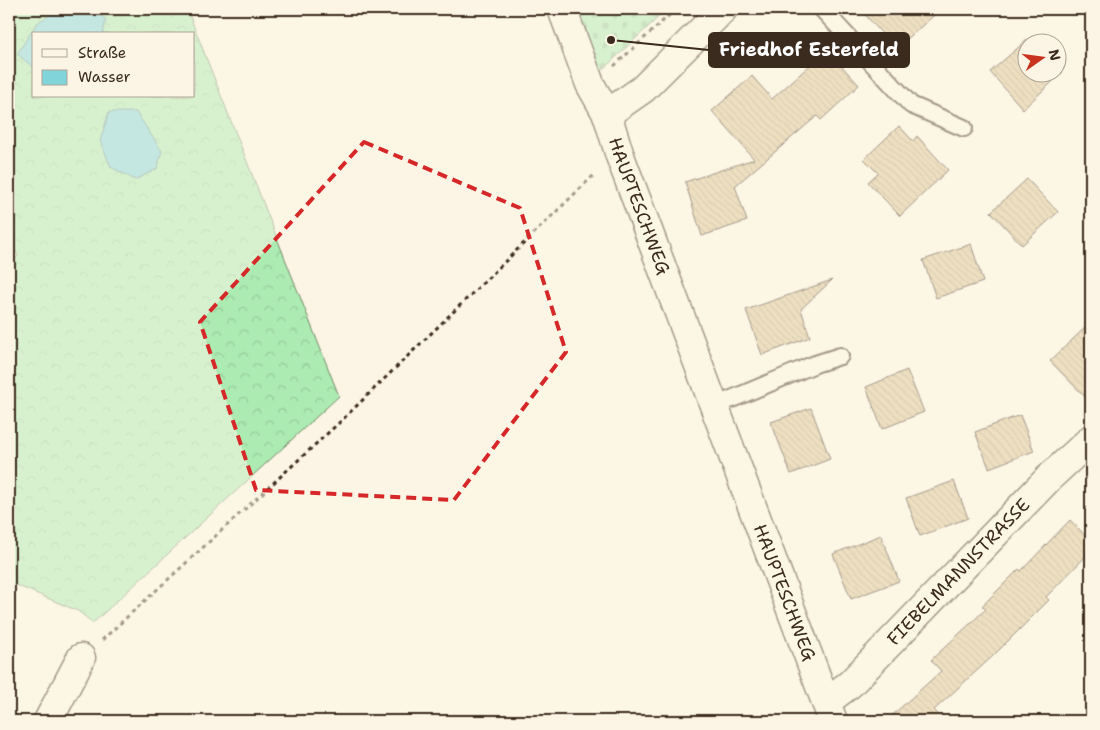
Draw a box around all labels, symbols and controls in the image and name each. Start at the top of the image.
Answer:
legend [32,32,195,98]
north arrow [1018,32,1068,82]
callout: Friedhof Esterfeld [709,33,909,67]
text: Friedhof Esterfeld [719,37,899,62]
text: Straße [78,43,126,63]
text: N [1045,47,1065,62]
text: Wasser [78,67,131,87]
street label: HAUPTESCHWEG [603,134,676,278]
street label: FIEBELMANNSTRASSE [882,493,1035,651]
street label: HAUPTESCHWEG [748,521,821,665]

